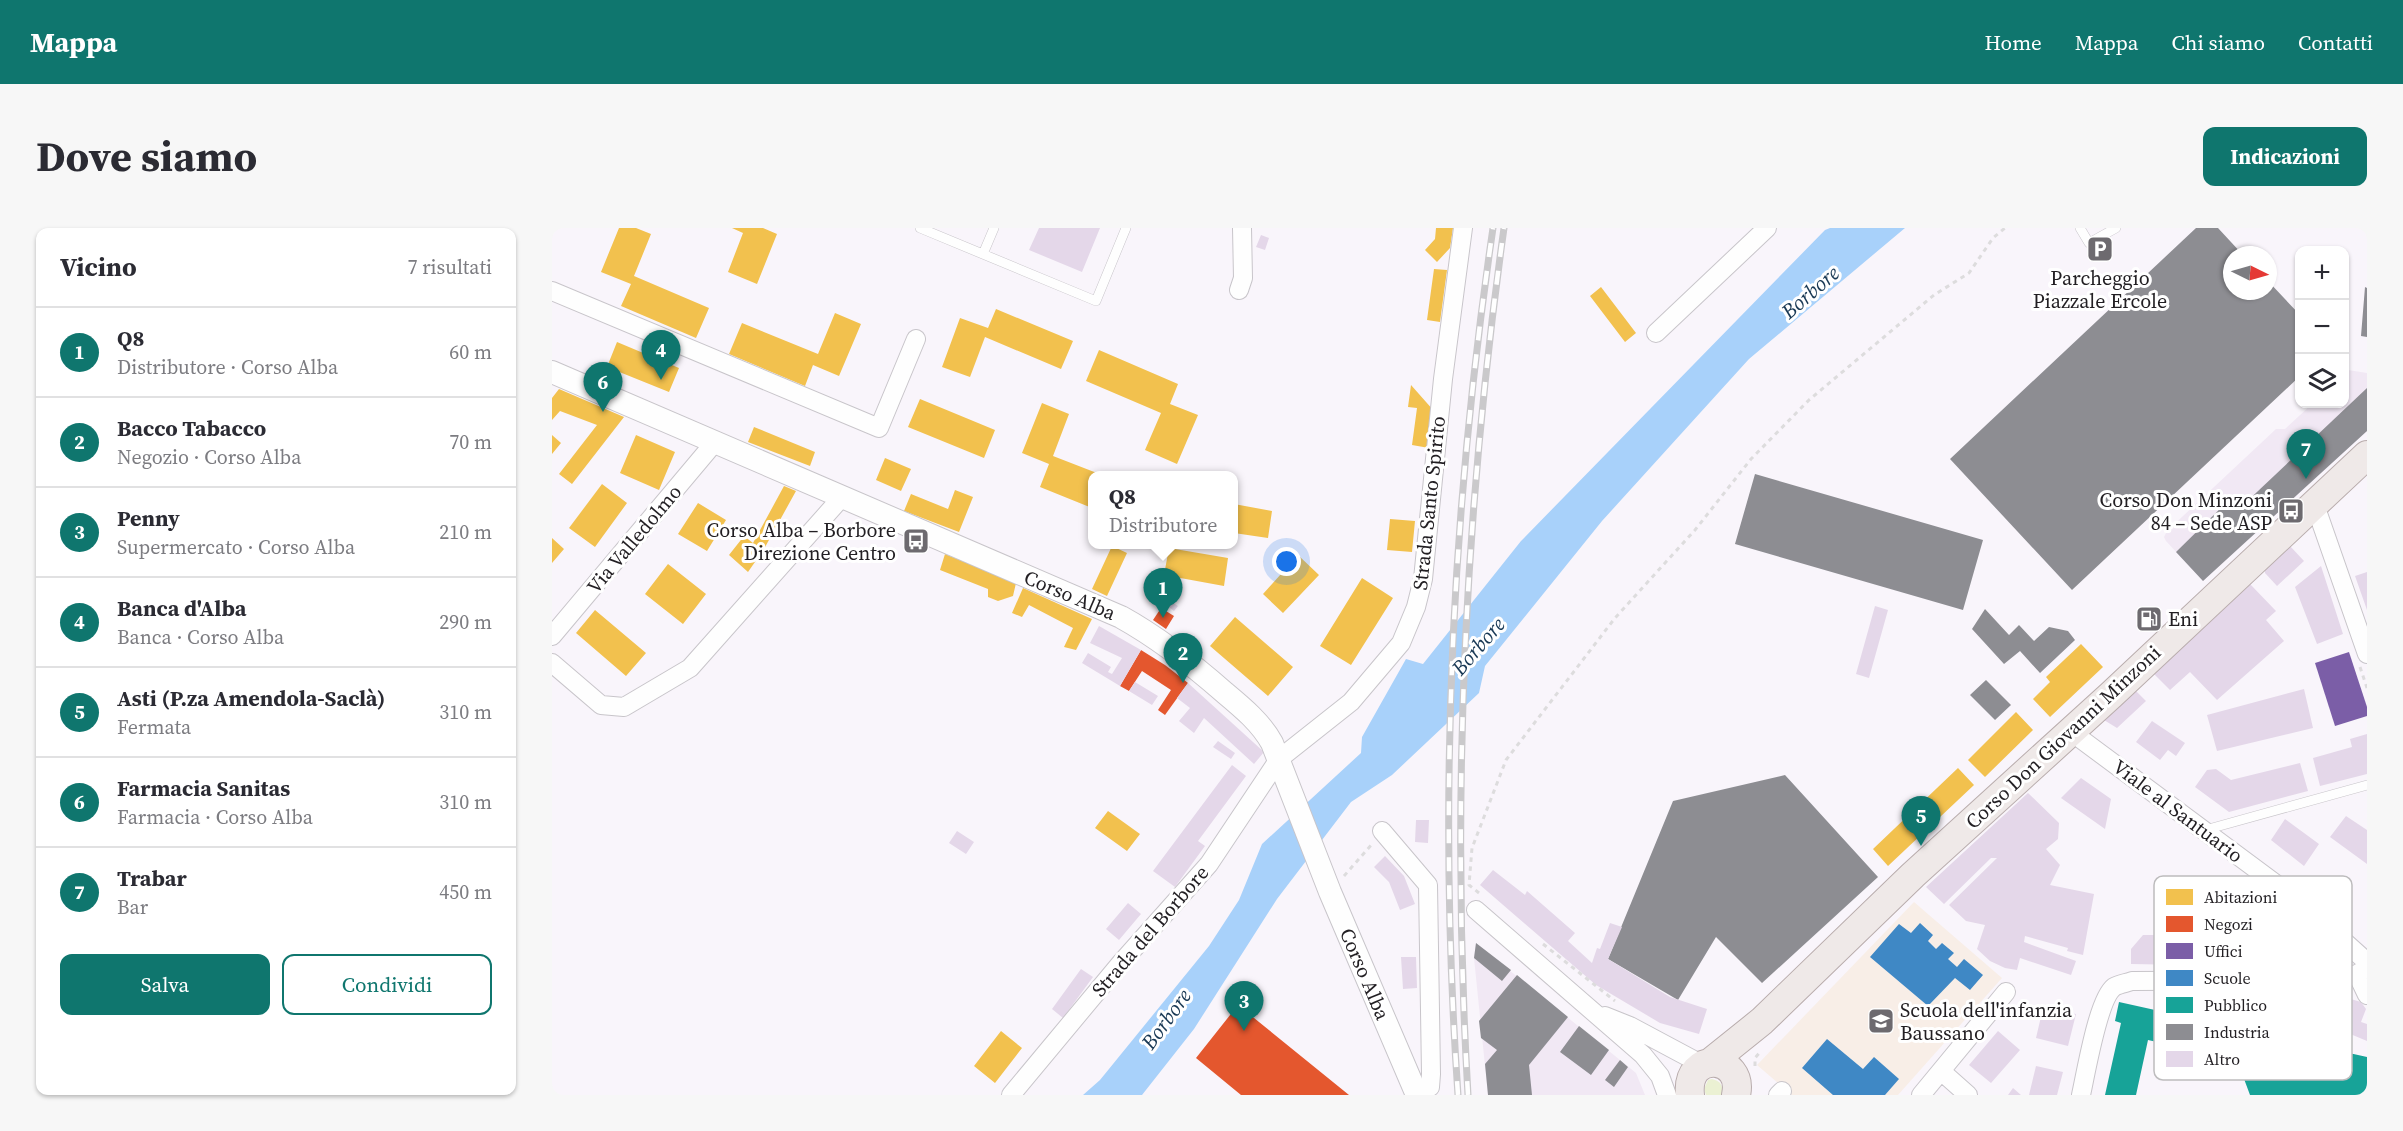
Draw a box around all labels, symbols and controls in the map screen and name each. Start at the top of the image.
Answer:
text: Mappa [30,23,117,61]
text: Home [1984,28,2042,57]
text: Mappa [2075,28,2139,57]
text: Chi siamo [2172,28,2265,57]
text: Contatti [2298,28,2373,57]
text: Dove siamo [36,127,257,185]
button: Indicazioni [2203,127,2367,186]
parking icon: Parcheggio Piazzale Ercole [2085,234,2115,264]
north arrow [2223,246,2277,300]
map controls [2295,246,2349,408]
button: + [2295,246,2349,300]
text: Vicino [60,249,137,285]
text: 7 risultati [407,253,492,281]
water label: Borbore [1774,258,1846,326]
place label: Parcheggio Piazzale Ercole [2033,264,2167,315]
button: − [2295,300,2349,354]
text: Q8 [117,323,144,353]
pin: 4 [642,330,680,380]
text: 1 [74,338,85,366]
text: 60 m [449,338,492,366]
text: Distributore · Corso Alba [117,353,338,381]
button: layers [2295,354,2349,408]
pin: 6 [584,362,622,412]
text: Bacco Tabacco [117,413,266,443]
street label: Strada Santo Spirito [1406,415,1452,591]
text: 2 [74,428,85,456]
text: 70 m [449,428,492,456]
pin: 7 [2286,430,2326,479]
text: Negozio · Corso Alba [117,443,301,471]
popup [1088,471,1238,549]
street label: Via Valledolmo [580,479,688,599]
text: Q8 [1109,481,1136,511]
place label: Corso Don Minzoni 84 – Sede ASP [2100,486,2272,537]
bus stop icon: Corso Don Minzoni 84 – Sede ASP [2276,496,2306,526]
text: Penny [117,503,180,533]
text: Distributore [1109,511,1217,539]
place label: Corso Alba – Borbore Direzione Centro [707,516,896,567]
text: 3 [74,518,85,546]
text: 210 m [439,518,492,546]
bus stop icon: Corso Alba – Borbore Direzione Centro [901,526,931,556]
text: Supermercato · Corso Alba [117,533,355,561]
your location [1272,547,1301,576]
street label: Corso Alba [1020,563,1121,627]
pin: 1 [1144,568,1182,618]
text: Banca d'Alba [117,593,246,623]
fuel station icon: Eni [2134,604,2164,634]
place label: Eni [2168,605,2198,633]
text: 4 [74,608,85,636]
text: 290 m [439,608,492,636]
water label: Borbore [1444,610,1512,682]
text: Banca · Corso Alba [117,623,284,651]
pin: 2 [1164,634,1202,683]
street label: Corso Don Giovanni Minzoni [1959,639,2167,835]
text: Asti (P.za Amendola-Saclà) [117,683,385,713]
text: 5 [74,698,85,726]
text: 310 m [439,698,492,726]
text: Fermata [117,713,191,741]
street label: Viale al Santuario [2107,753,2249,869]
text: Farmacia Sanitas [117,773,290,803]
text: 6 [74,788,85,816]
text: 310 m [439,788,492,816]
pin: 5 [1902,796,1940,846]
text: Farmacia · Corso Alba [117,803,313,831]
street label: Strada del Borbore [1085,859,1215,1003]
text: Trabar [117,863,187,893]
legend [2154,876,2352,1080]
text: 7 [74,878,85,906]
text: 450 m [439,878,492,906]
text: Abitazioni [2204,886,2278,908]
text: Bar [117,893,148,921]
text: Negozi [2204,913,2253,935]
street label: Corso Alba [1333,924,1397,1025]
text: Uffici [2204,940,2243,962]
button: Salva [60,954,270,1015]
button: Condividi [282,954,492,1015]
text: Scuole [2204,967,2251,989]
pin: 3 [1224,982,1264,1031]
water label: Borbore [1134,983,1198,1056]
text: Pubblico [2204,994,2267,1016]
place label: Scuola dell'infanzia Baussano [1900,996,2073,1047]
school or university icon: Scuola dell'infanzia Baussano [1866,1006,1896,1036]
text: Industria [2204,1021,2271,1043]
text: Altro [2204,1048,2240,1070]

